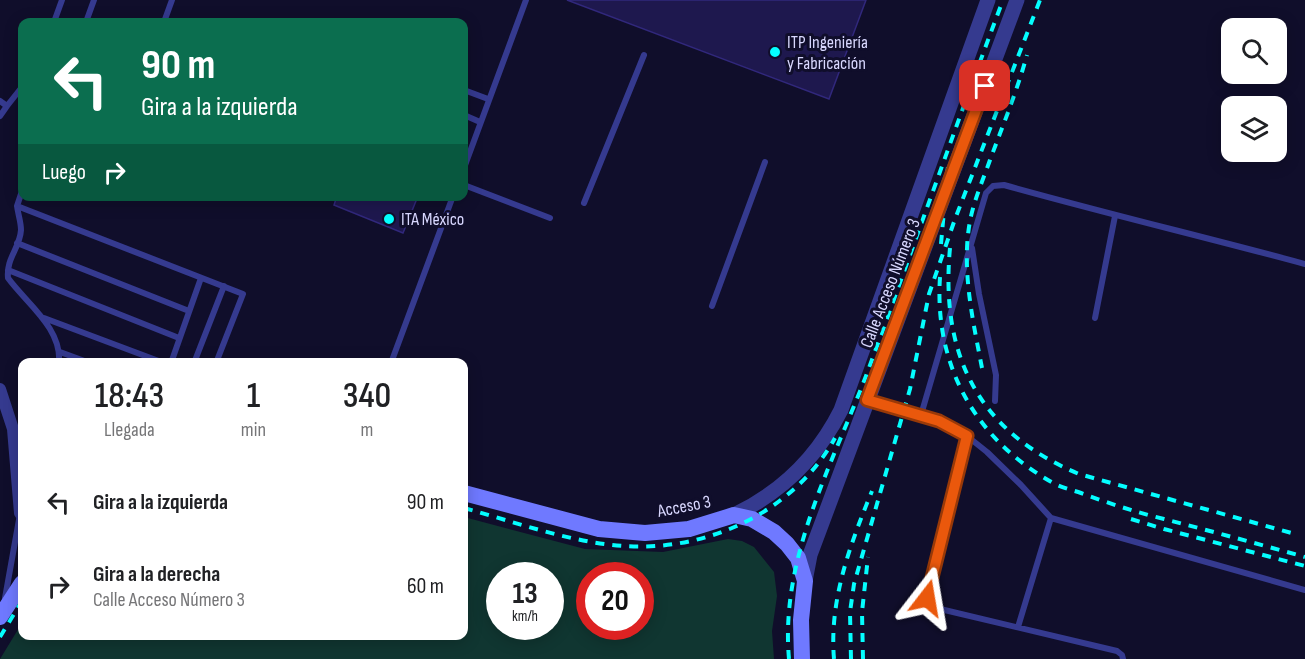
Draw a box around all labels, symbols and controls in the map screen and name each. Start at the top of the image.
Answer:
map controls [1221,18,1287,162]
button: search [1221,18,1287,84]
place label: ITP Ingeniería y Fabricación [787,32,868,74]
text: 90 m [141,40,215,91]
icon: left [42,42,120,120]
marker: ITP Ingeniería y Fabricación [768,45,782,59]
pin [959,60,1010,111]
icon: arrive [968,69,1001,102]
text: Gira a la izquierda [141,91,298,123]
button: layers [1221,96,1287,162]
icon: right [98,156,131,189]
text: Luego [42,159,86,186]
place label: ITA México [401,209,464,230]
marker: ITA México [382,212,396,226]
street label: Calle Acceso Número 3 [856,216,925,351]
text: 18:43 [95,375,164,418]
text: 1 [247,375,260,418]
text: 340 [343,375,391,418]
text: Llegada [104,418,155,442]
text: min [241,418,266,442]
text: m [361,418,373,442]
icon: left [42,486,75,519]
text: Gira a la izquierda [93,489,228,516]
text: 90 m [407,489,444,516]
street label: Acceso 3 [655,491,713,522]
text: Gira a la derecha [93,561,220,588]
speed limit sign: 20 [576,562,654,640]
position arrow [895,566,959,630]
icon: right [42,570,75,603]
text: 60 m [407,573,444,600]
text: 13 [512,576,538,612]
text: Calle Acceso Número 3 [93,588,245,612]
text: km/h [512,607,538,626]

